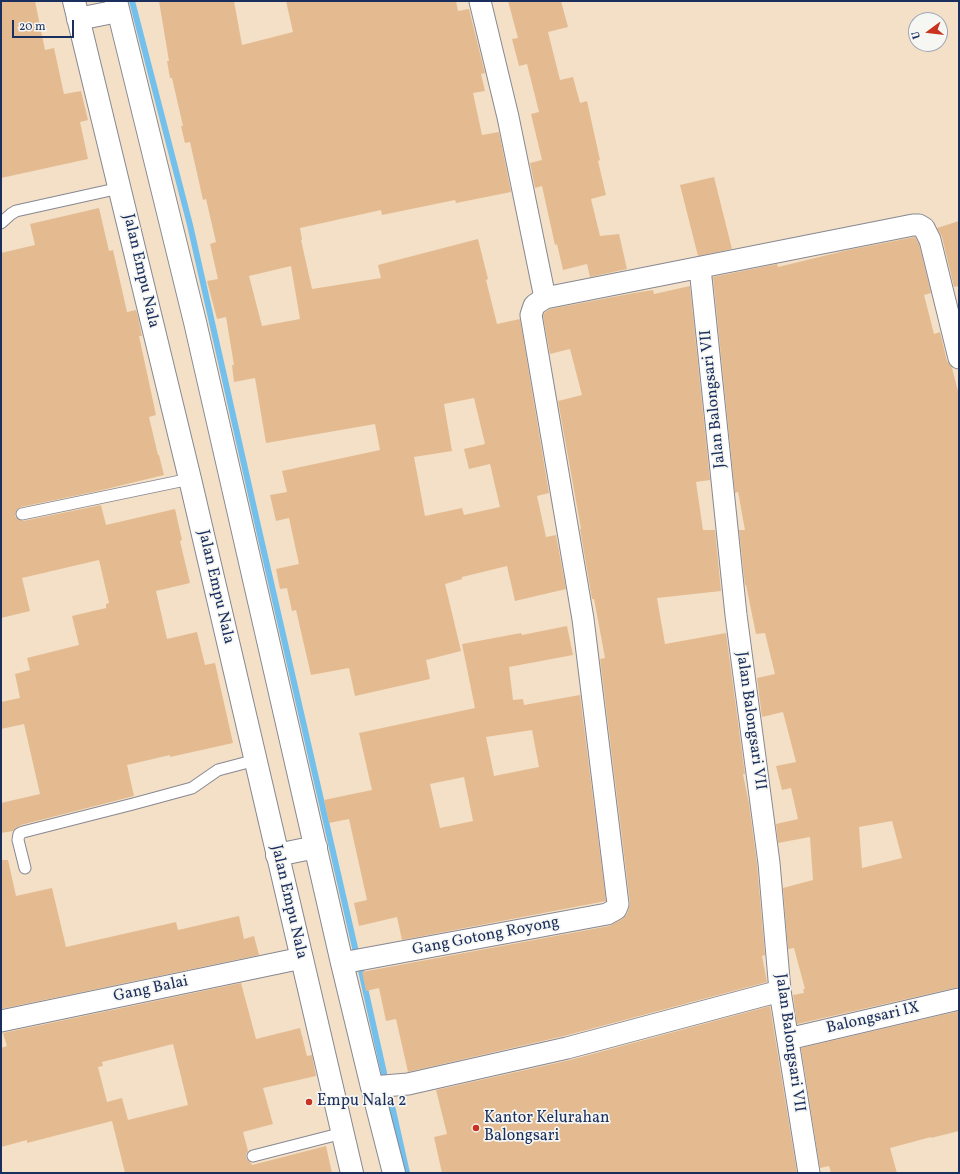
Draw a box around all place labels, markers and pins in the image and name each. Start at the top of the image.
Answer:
place label: Empu Nala 2 [317,1092,407,1112]
marker: Empu Nala 2 [304,1097,314,1107]
place label: Kantor Kelurahan Balongsari [484,1109,610,1147]
marker: Kantor Kelurahan Balongsari [471,1123,481,1133]

